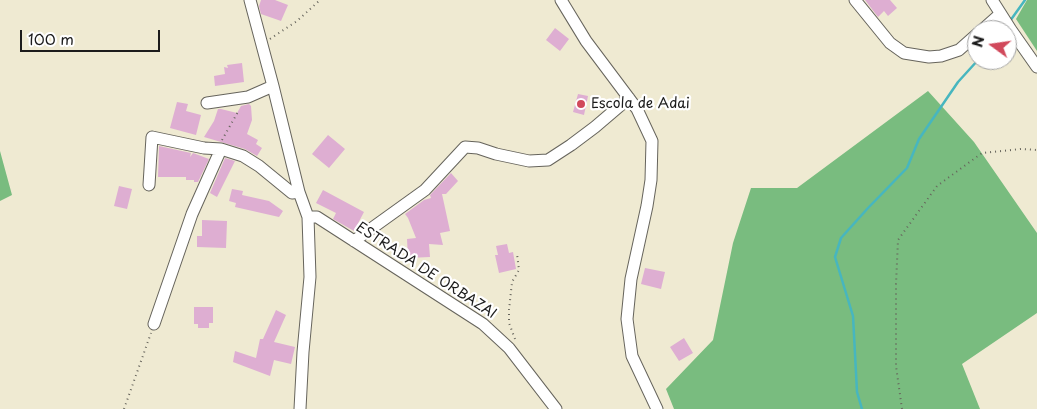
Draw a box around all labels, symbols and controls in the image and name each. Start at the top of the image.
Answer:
scale bar [22,20,162,52]
north arrow [967,20,1017,70]
text: 100 m [28,27,74,50]
text: N [966,34,989,49]
place label: Escola de Adai [591,96,690,112]
marker: Escola de Adai [575,98,587,110]
street label: ESTRADA DE ORBAZAI [353,219,499,323]

